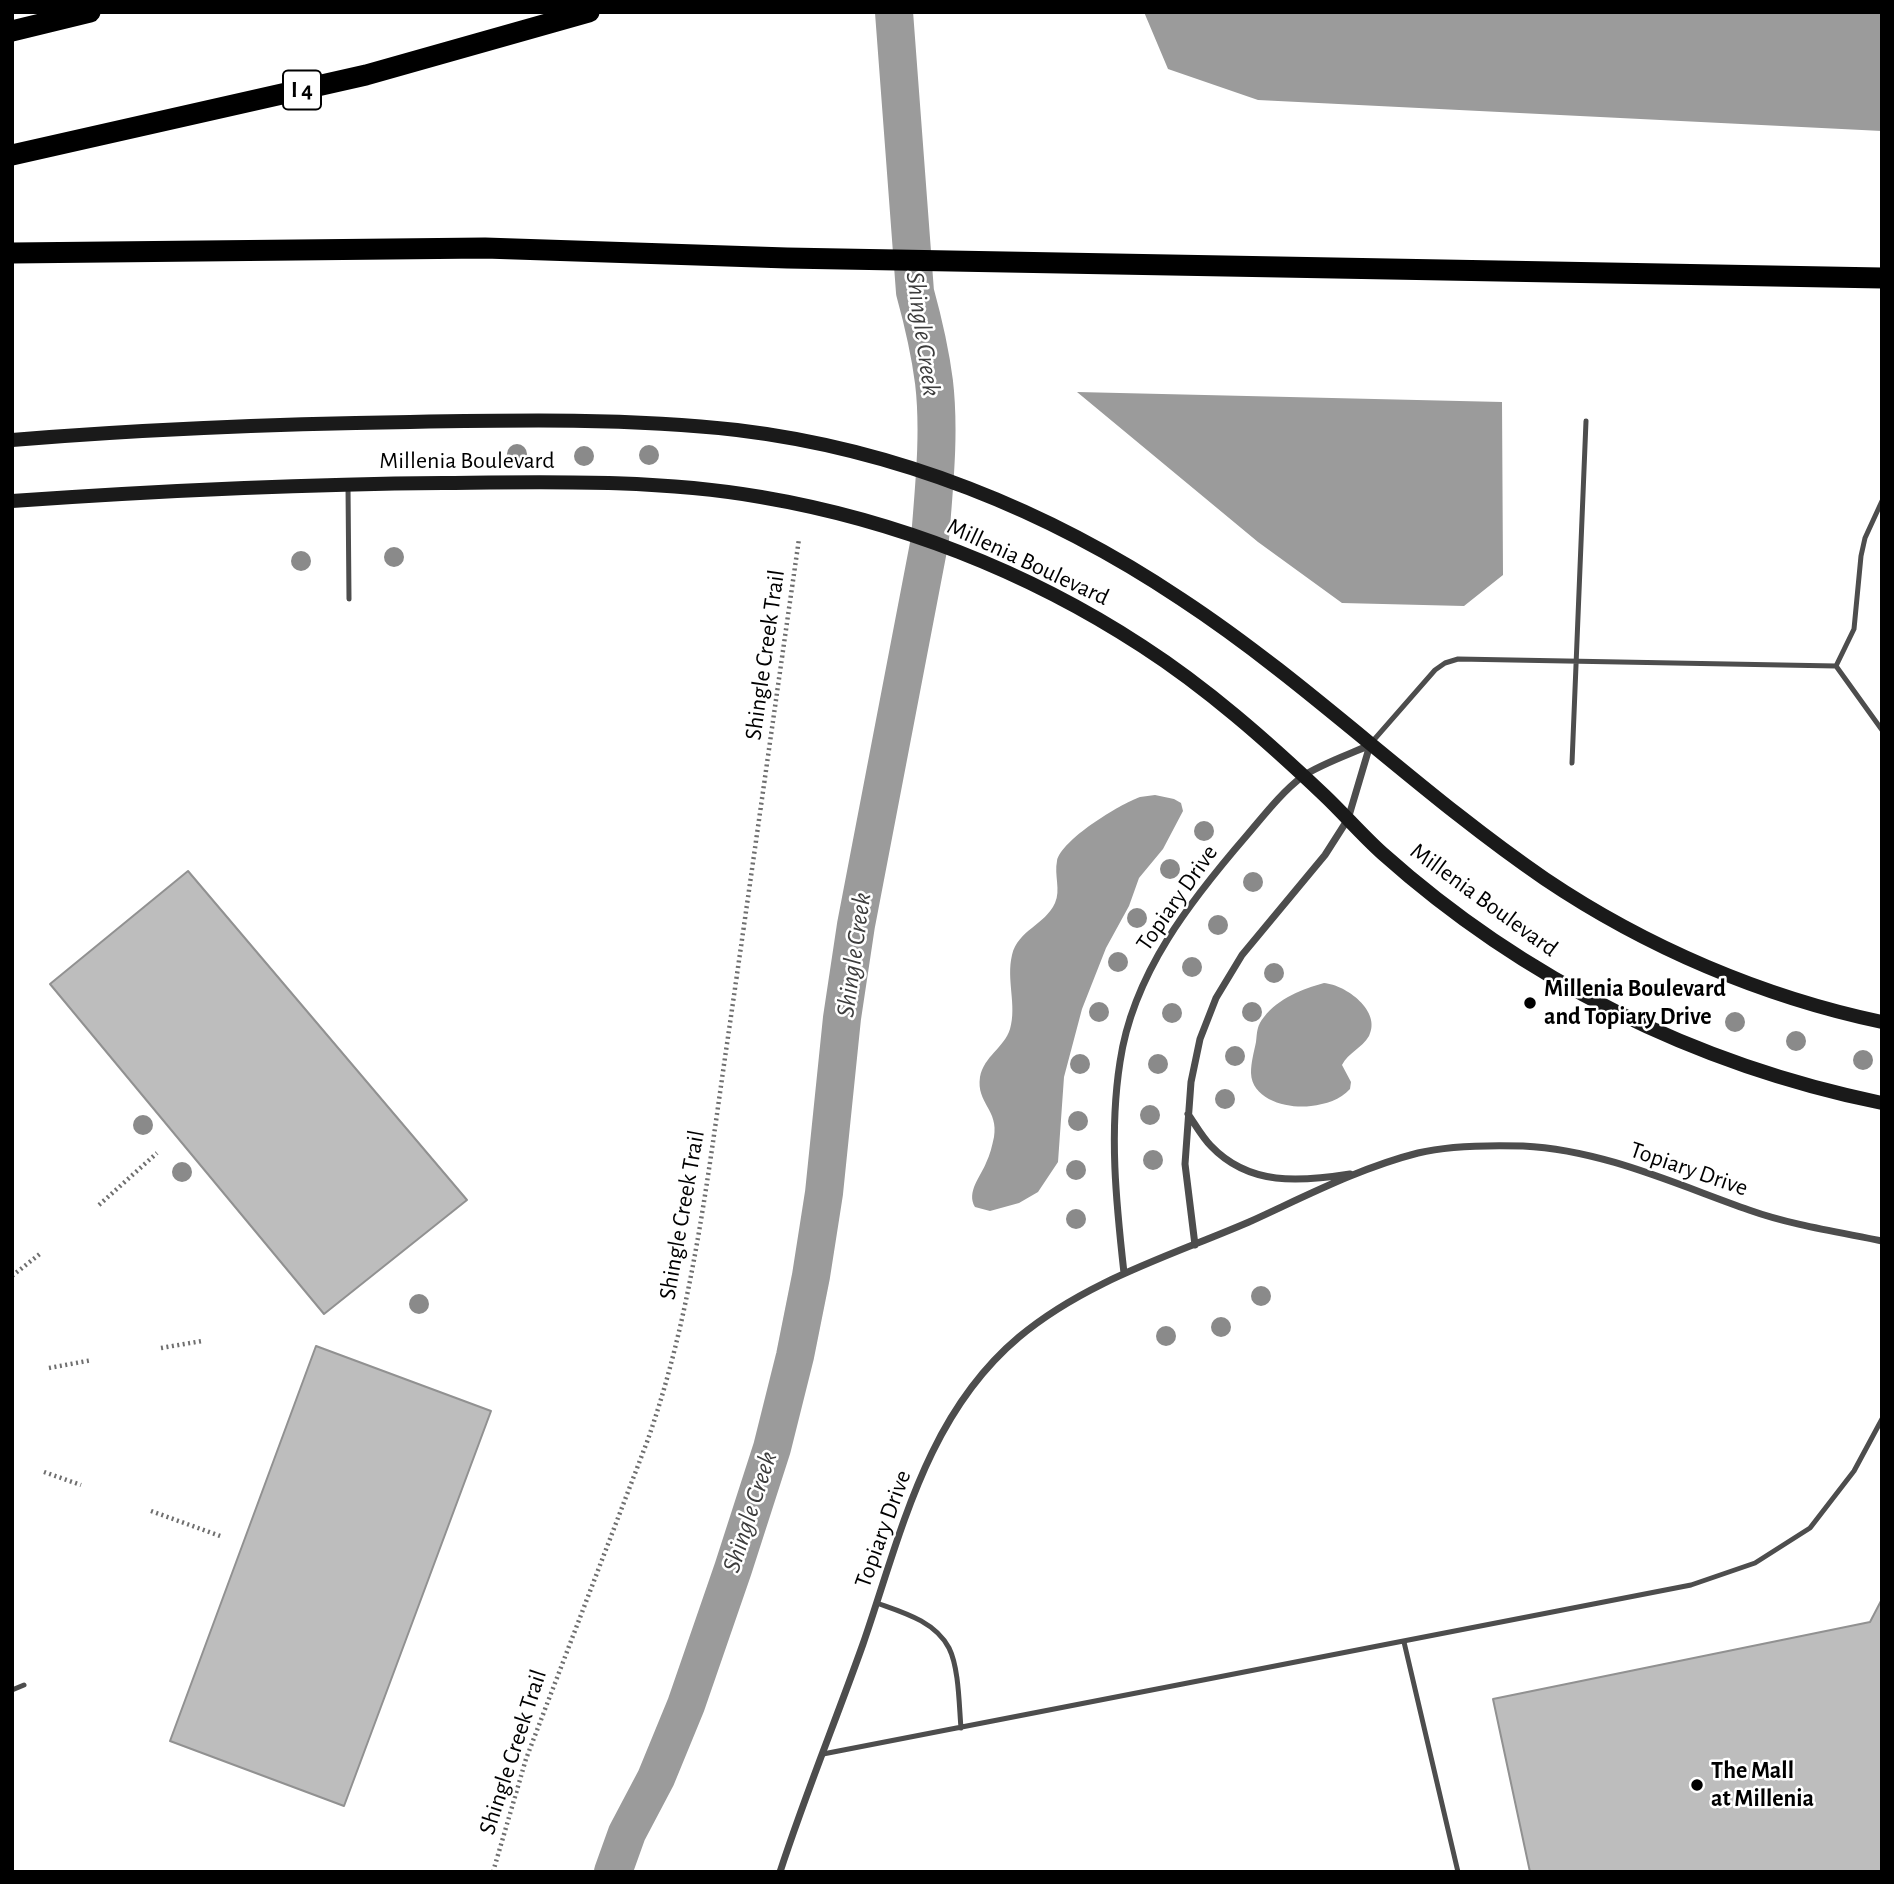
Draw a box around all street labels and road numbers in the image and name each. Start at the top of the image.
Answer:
road number: I 4 [283,71,321,110]
street label: Millenia Boulevard [379,447,555,475]
street label: Millenia Boulevard [942,512,1114,612]
street label: Shingle Creek Trail [739,568,791,742]
street label: Millenia Boulevard [1405,837,1563,963]
street label: Topiary Drive [1130,839,1224,957]
street label: Shingle Creek Trail [653,1128,711,1302]
street label: Topiary Drive [1626,1135,1752,1203]
street label: Topiary Drive [848,1466,918,1592]
street label: Shingle Creek Trail [473,1666,553,1838]

